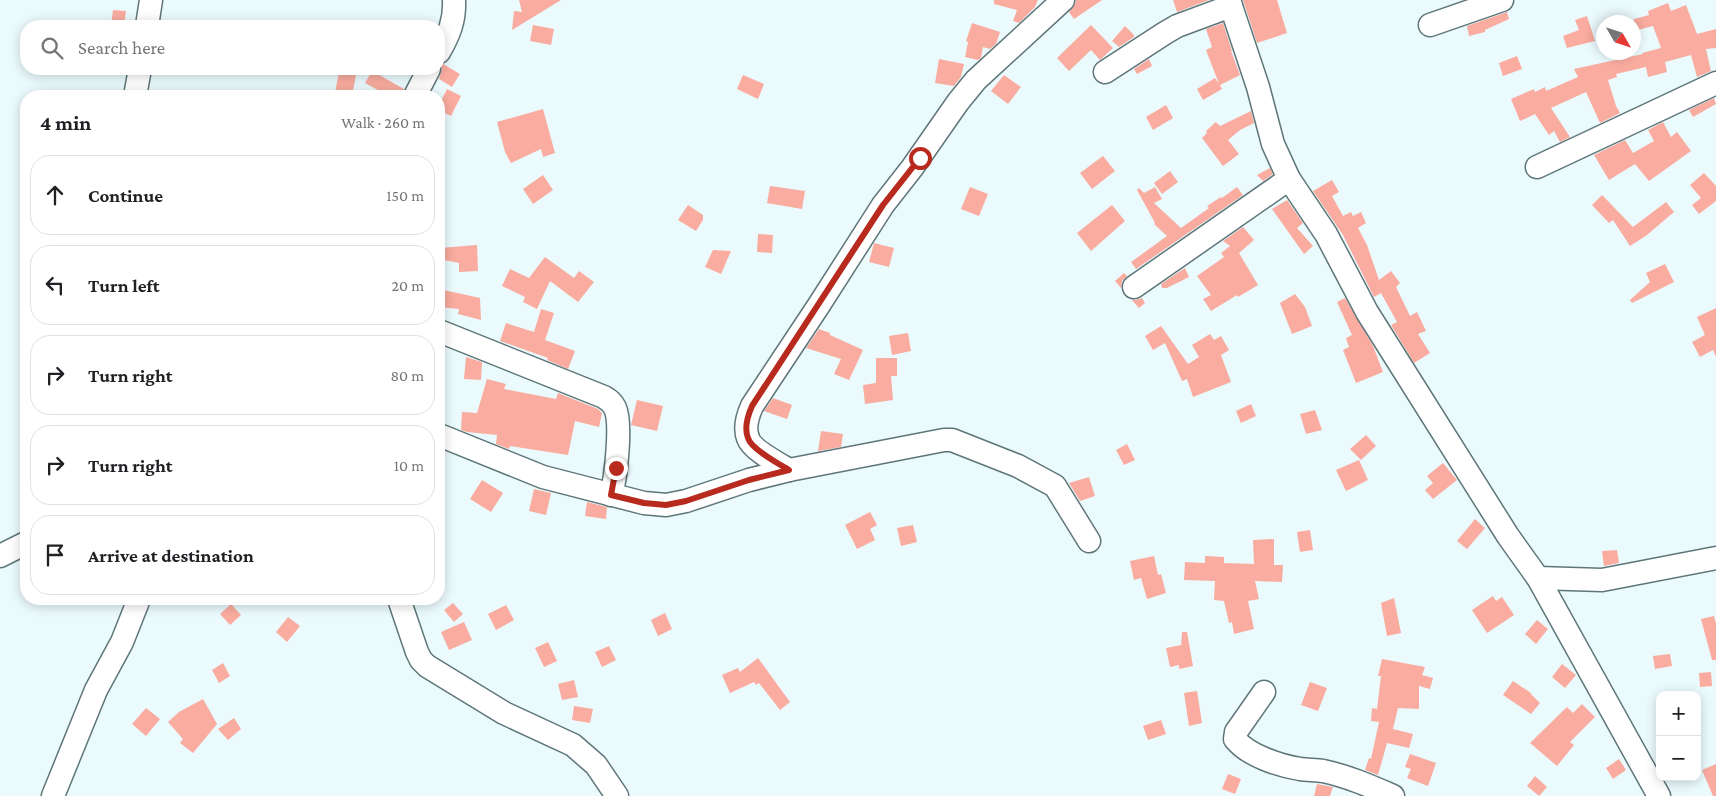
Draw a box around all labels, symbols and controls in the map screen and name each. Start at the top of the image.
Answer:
north arrow [1596,15,1641,60]
search box [20,20,445,75]
icon: search [38,34,66,62]
text: Search here [78,37,165,58]
text: 4 min [40,111,91,135]
text: Walk · 260 m [341,114,425,131]
route start [909,147,932,170]
icon: ahead [41,181,69,209]
text: Continue [88,185,163,206]
text: 150 m [386,187,424,204]
icon: left [41,271,69,299]
text: Turn left [88,275,160,296]
text: 20 m [391,277,424,294]
icon: right [41,361,69,389]
text: Turn right [88,365,173,386]
text: 80 m [390,367,424,384]
icon: right [41,451,69,479]
text: Turn right [88,455,173,476]
text: 10 m [394,457,424,474]
route end [605,457,628,480]
icon: arrive [41,541,69,569]
text: Arrive at destination [88,545,254,566]
map controls [1656,691,1701,781]
button: + [1656,691,1701,736]
button: − [1656,736,1701,781]

